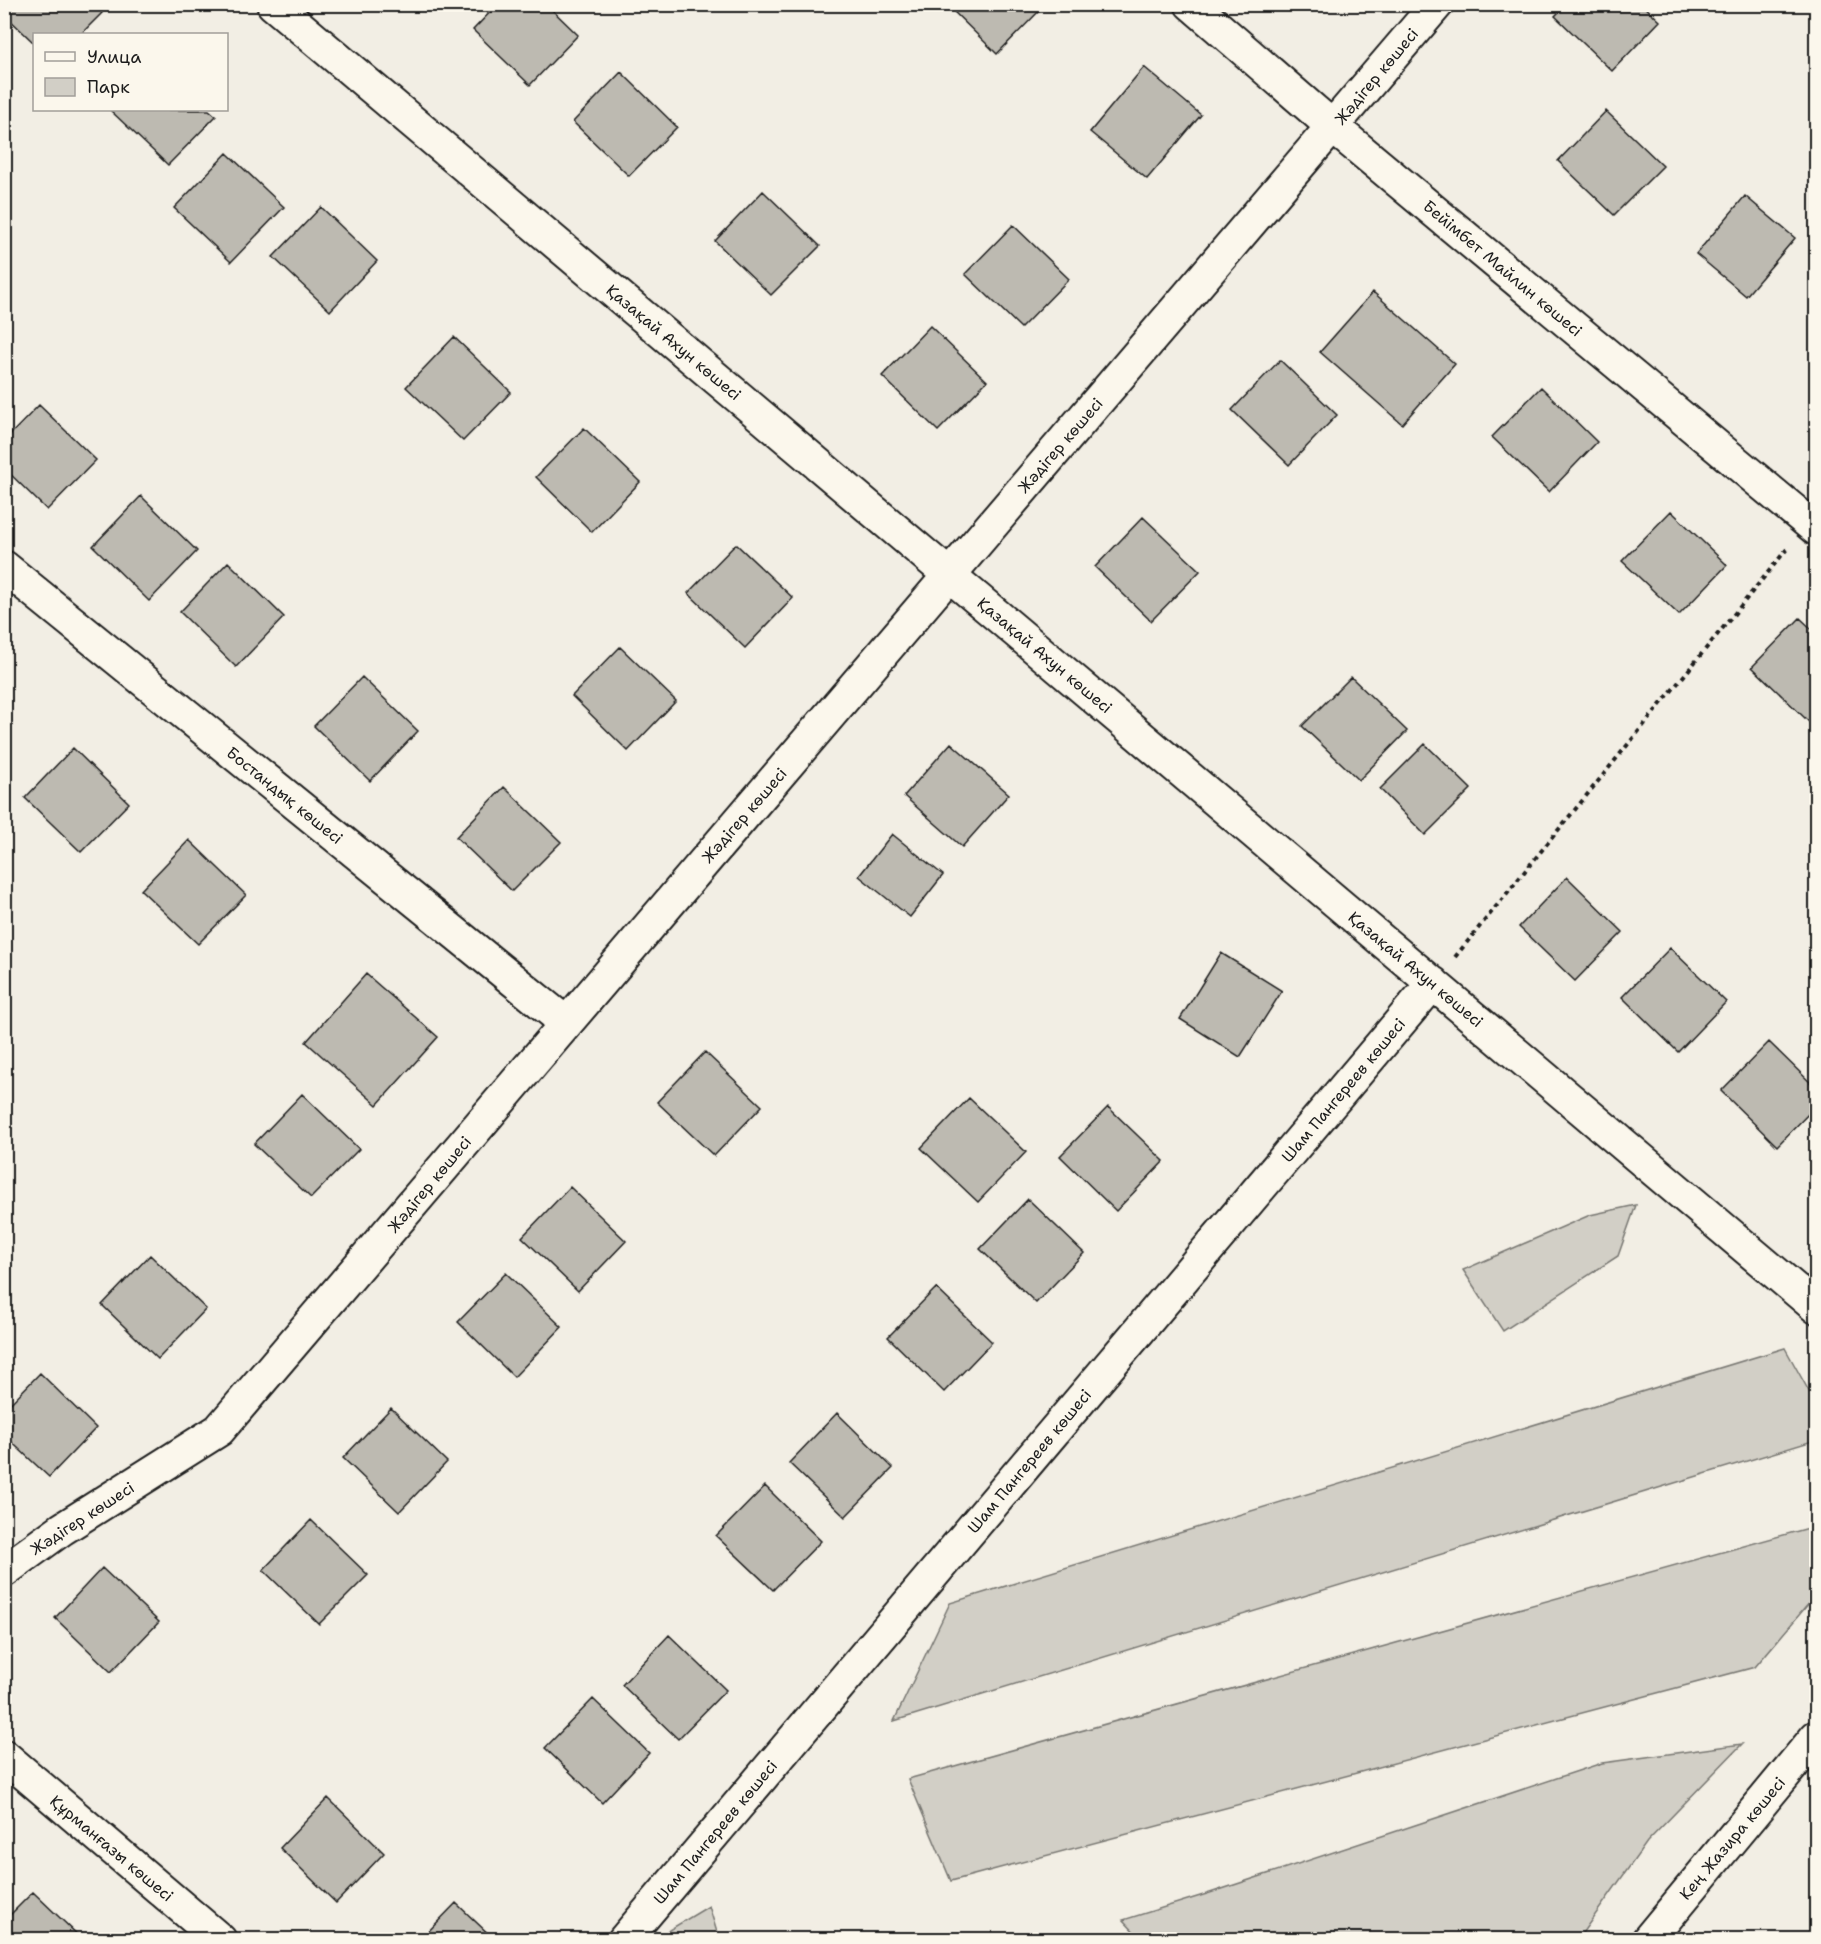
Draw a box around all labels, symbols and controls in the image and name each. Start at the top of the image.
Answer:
street label: Жәдігер көшесі [1330,24,1423,129]
legend [33,33,228,111]
text: Улица [87,45,141,69]
text: Парк [87,75,130,99]
street label: Бейімбет Майлин көшесі [1419,196,1587,341]
street label: Қазақай Ахун көшесі [602,280,746,405]
street label: Жәдігер көшесі [1013,393,1108,497]
street label: Қазақай Ахун көшесі [973,593,1117,718]
street label: Бостандық көшесі [222,742,347,849]
street label: Жәдігер көшесі [697,763,792,867]
street label: Қазақай Ахун көшесі [1344,907,1488,1032]
street label: Шам Пангереев көшесі [1277,1014,1410,1167]
street label: Жәдігер көшесі [383,1132,476,1237]
street label: Шам Пангереев көшесі [963,1385,1096,1538]
street label: Жәдігер көшесі [26,1477,138,1560]
street label: Шам Пангереев көшесі [649,1756,782,1909]
street label: Кең Жазира көшесі [1675,1773,1790,1904]
street label: Құрманғазы көшесі [46,1791,178,1906]

